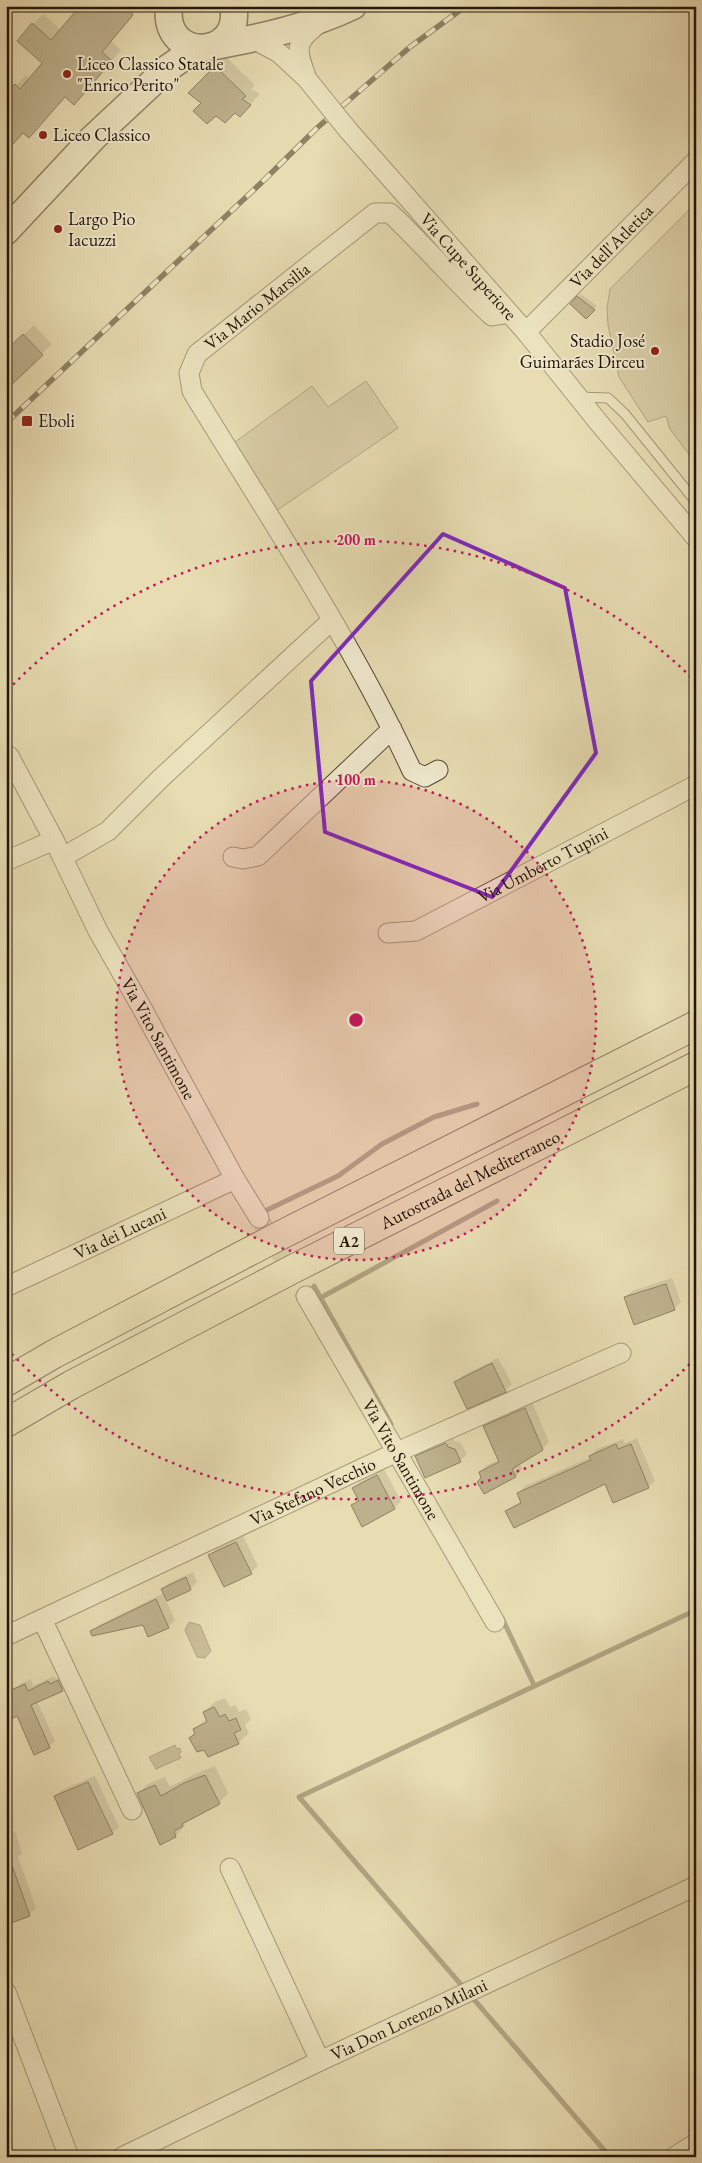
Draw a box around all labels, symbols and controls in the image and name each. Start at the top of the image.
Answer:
place label: Liceo Classico Statale "Enrico Perito" [77,52,223,96]
marker: Liceo Classico Statale "Enrico Perito" [61,68,73,80]
place label: Liceo Classico [53,123,151,146]
marker: Liceo Classico [37,129,49,141]
street label: Via dell'Atletica [564,198,658,293]
place label: Largo Pio Iacuzzi [68,207,135,251]
street label: Via Cupe Superiore [415,208,522,325]
marker: Largo Pio Iacuzzi [52,223,64,235]
street label: Via Mario Marsilia [199,257,315,355]
place label: Stadio José Guimarães Dirceu [520,329,645,373]
marker: Stadio José Guimarães Dirceu [649,345,661,357]
place label: Eboli [38,409,75,432]
marker: Eboli [20,414,34,428]
text: 200 m [336,530,376,549]
text: 100 m [336,770,376,789]
street label: Via Umberto Tupini [473,821,612,908]
street label: Via Vito Santimone [116,973,202,1104]
centre of rings [347,1011,365,1029]
street label: Autostrada del Mediterraneo [375,1124,564,1235]
street label: Via dei Lucani [70,1201,170,1264]
road number: A2 [334,1228,364,1254]
street label: Via Vito Santimone [357,1395,445,1524]
street label: Via Stefano Vecchio [246,1452,379,1531]
street label: Via Don Lorenzo Milani [327,1973,491,2066]

